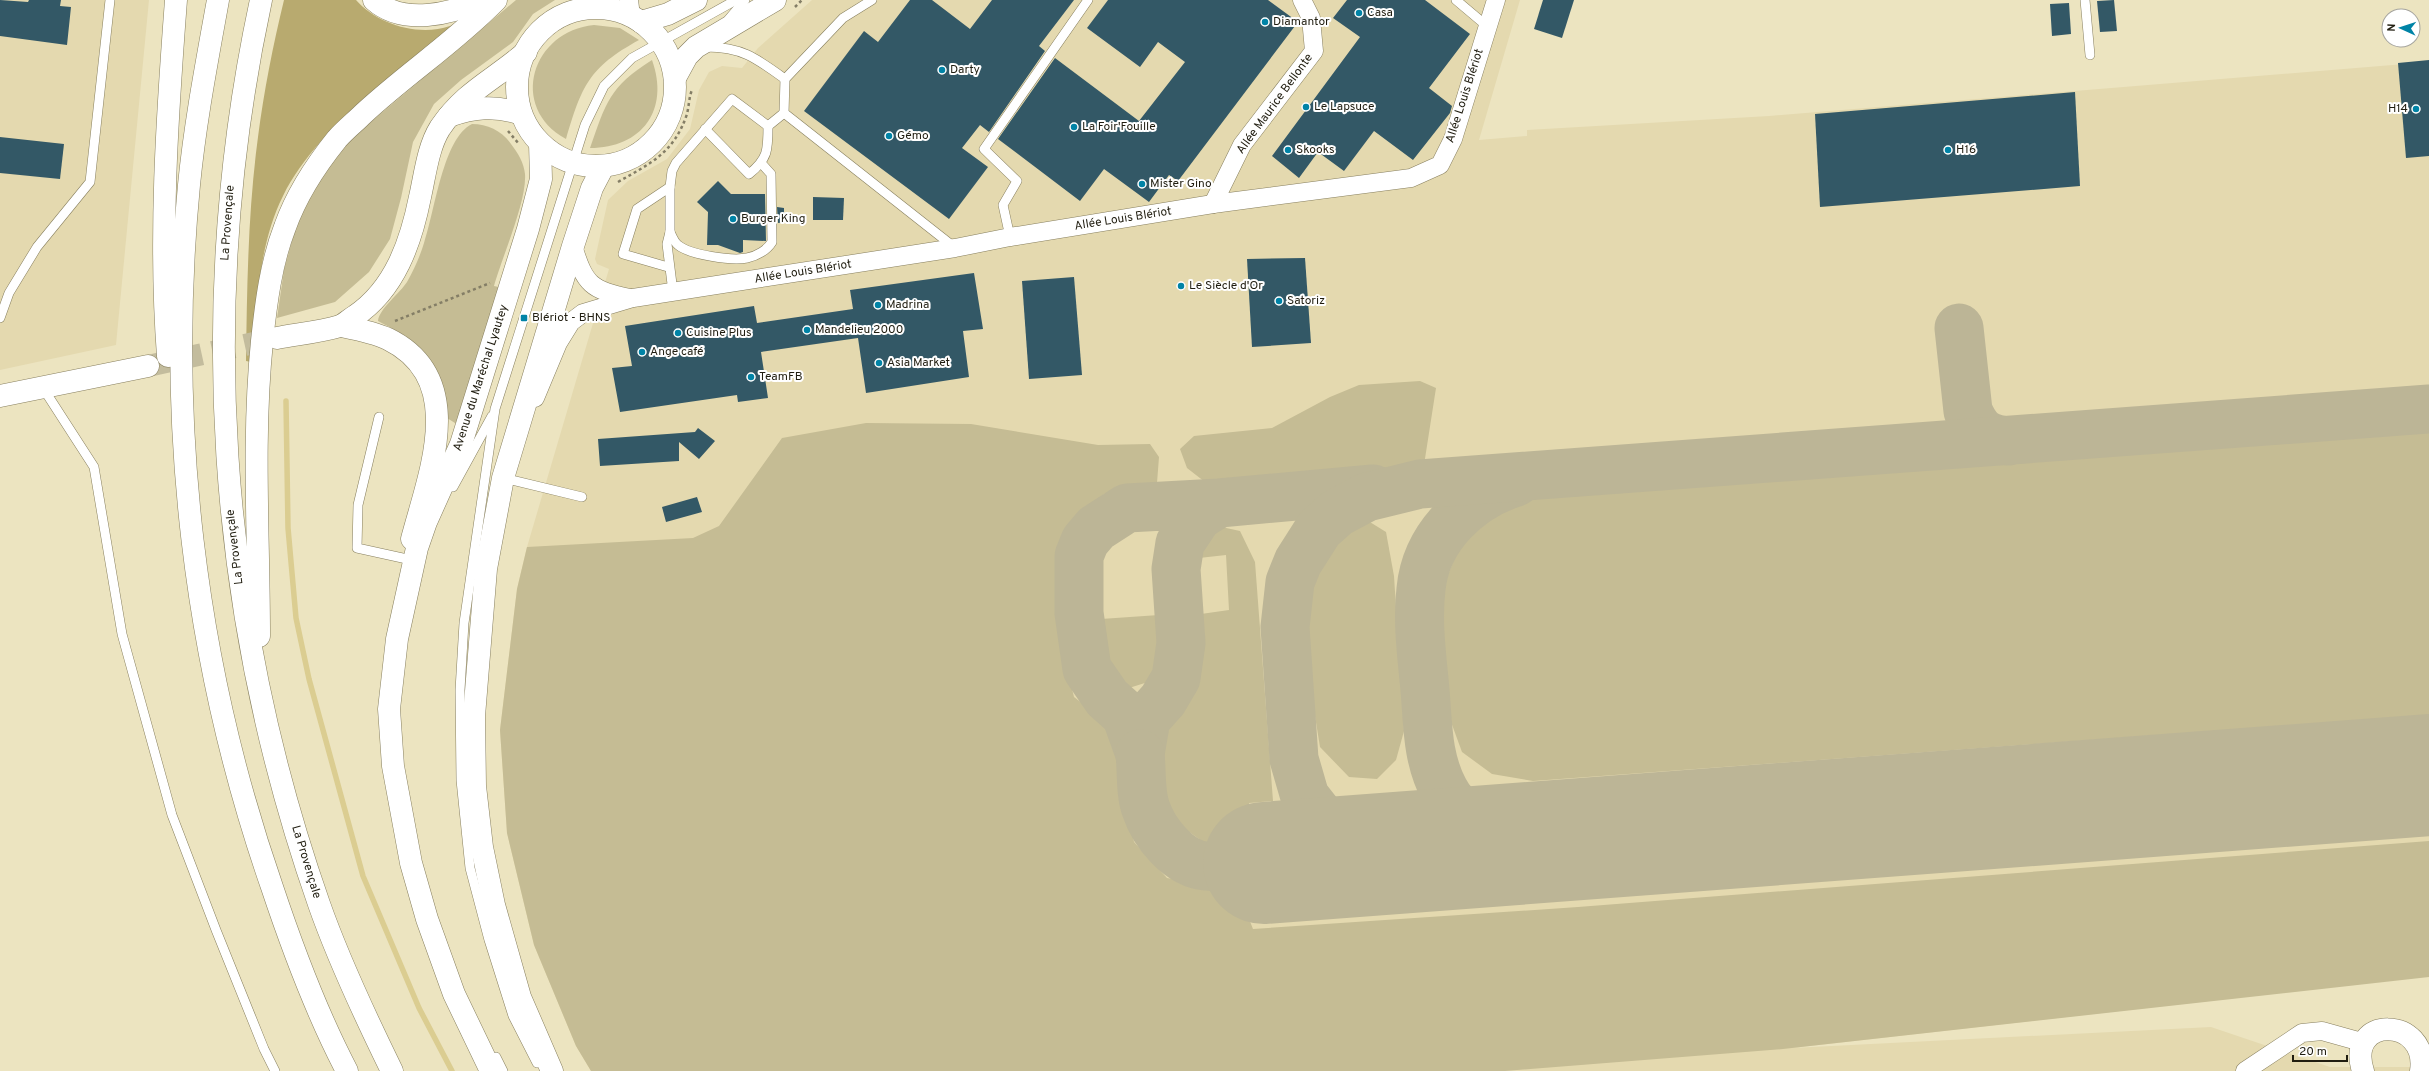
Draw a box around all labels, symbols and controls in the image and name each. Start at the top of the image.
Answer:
place label: Casa [1367,5,1393,21]
marker: Casa [1354,8,1364,18]
north arrow [2381,8,2421,48]
place label: Diamantor [1273,14,1330,30]
marker: Diamantor [1260,17,1270,27]
text: N [2385,23,2399,32]
street label: Allée Louis Blériot [1442,47,1488,145]
street label: Allée Maurice Bellonte [1233,51,1317,157]
place label: Darty [950,62,980,78]
marker: Darty [937,65,947,75]
place label: Le Lapsuce [1314,99,1375,115]
place label: H14 [2388,101,2408,117]
marker: Le Lapsuce [1301,102,1311,112]
marker: H14 [2411,104,2421,114]
place label: La Foir'Fouille [1082,119,1156,135]
marker: La Foir'Fouille [1069,122,1079,132]
place label: Gémo [897,128,929,144]
marker: Gémo [884,131,894,141]
place label: Skooks [1296,142,1335,158]
place label: H16 [1956,142,1976,158]
marker: Skooks [1283,145,1293,155]
marker: H16 [1943,145,1953,155]
place label: Mister Gino [1150,176,1212,192]
marker: Mister Gino [1137,179,1147,189]
street label: La Provençale [217,185,239,261]
street label: Allée Louis Blériot [1073,203,1173,235]
place label: Burger King [741,211,806,227]
marker: Burger King [728,214,738,224]
street label: Allée Louis Blériot [753,256,853,288]
place label: Le Siècle d'Or [1189,278,1263,294]
marker: Le Siècle d'Or [1176,281,1186,291]
place label: Satoriz [1287,293,1325,309]
marker: Satoriz [1274,296,1284,306]
place label: Madrina [886,297,929,313]
marker: Madrina [873,300,883,310]
street label: Avenue du Maréchal Lyautey [450,303,512,453]
place label: Blériot - BHNS [532,310,611,326]
marker: Blériot - BHNS [519,313,529,323]
place label: Mandelieu 2000 [815,322,903,338]
place label: Cuisine Plus [686,325,752,341]
marker: Mandelieu 2000 [802,325,812,335]
marker: Cuisine Plus [673,328,683,338]
place label: Ange café [650,344,703,360]
marker: Ange café [637,347,647,357]
place label: Asia Market [887,355,950,371]
marker: Asia Market [874,358,884,368]
place label: TeamFB [759,369,803,385]
marker: TeamFB [746,372,756,382]
street label: La Provençale [222,508,248,586]
street label: La Provençale [287,823,325,901]
scale bar [2293,1037,2347,1063]
text: 20 m [2299,1044,2327,1060]

